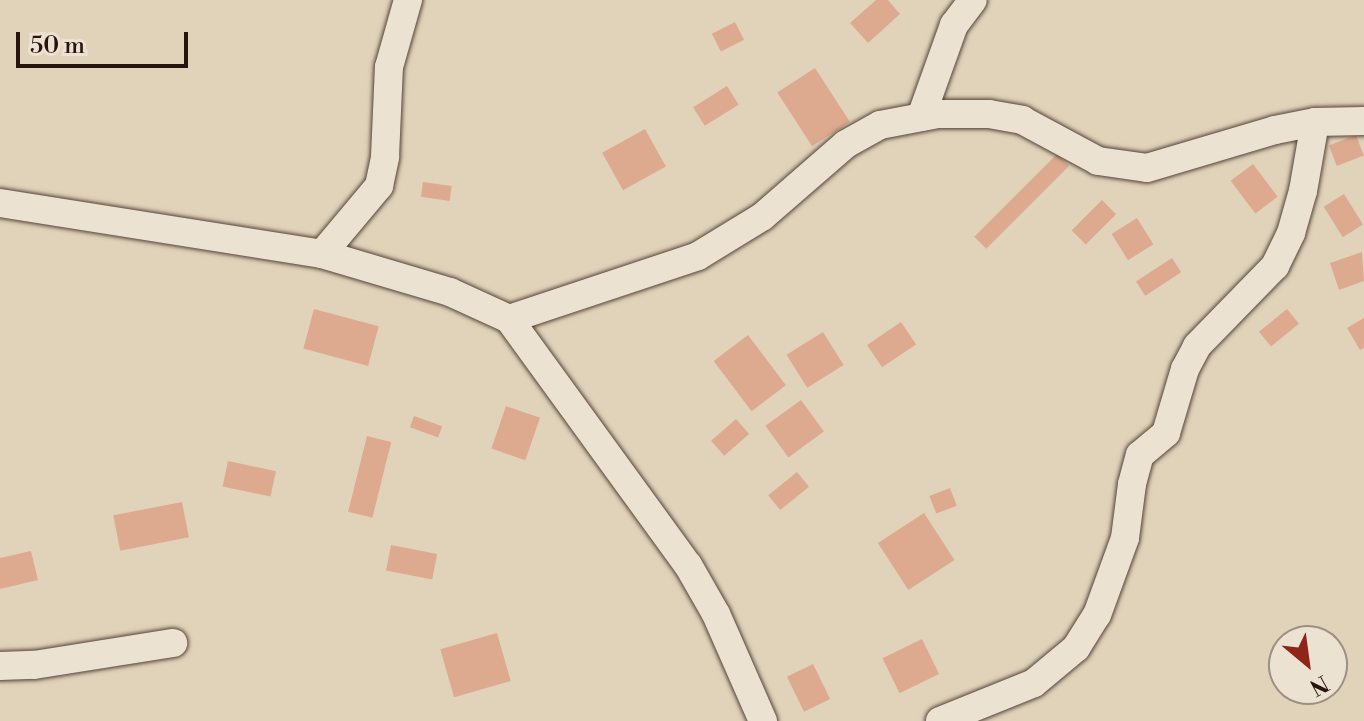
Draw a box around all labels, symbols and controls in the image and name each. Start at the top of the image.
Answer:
scale bar [20,16,192,66]
text: 50 m [30,31,85,61]
north arrow [1268,625,1348,705]
text: N [1305,669,1333,701]

